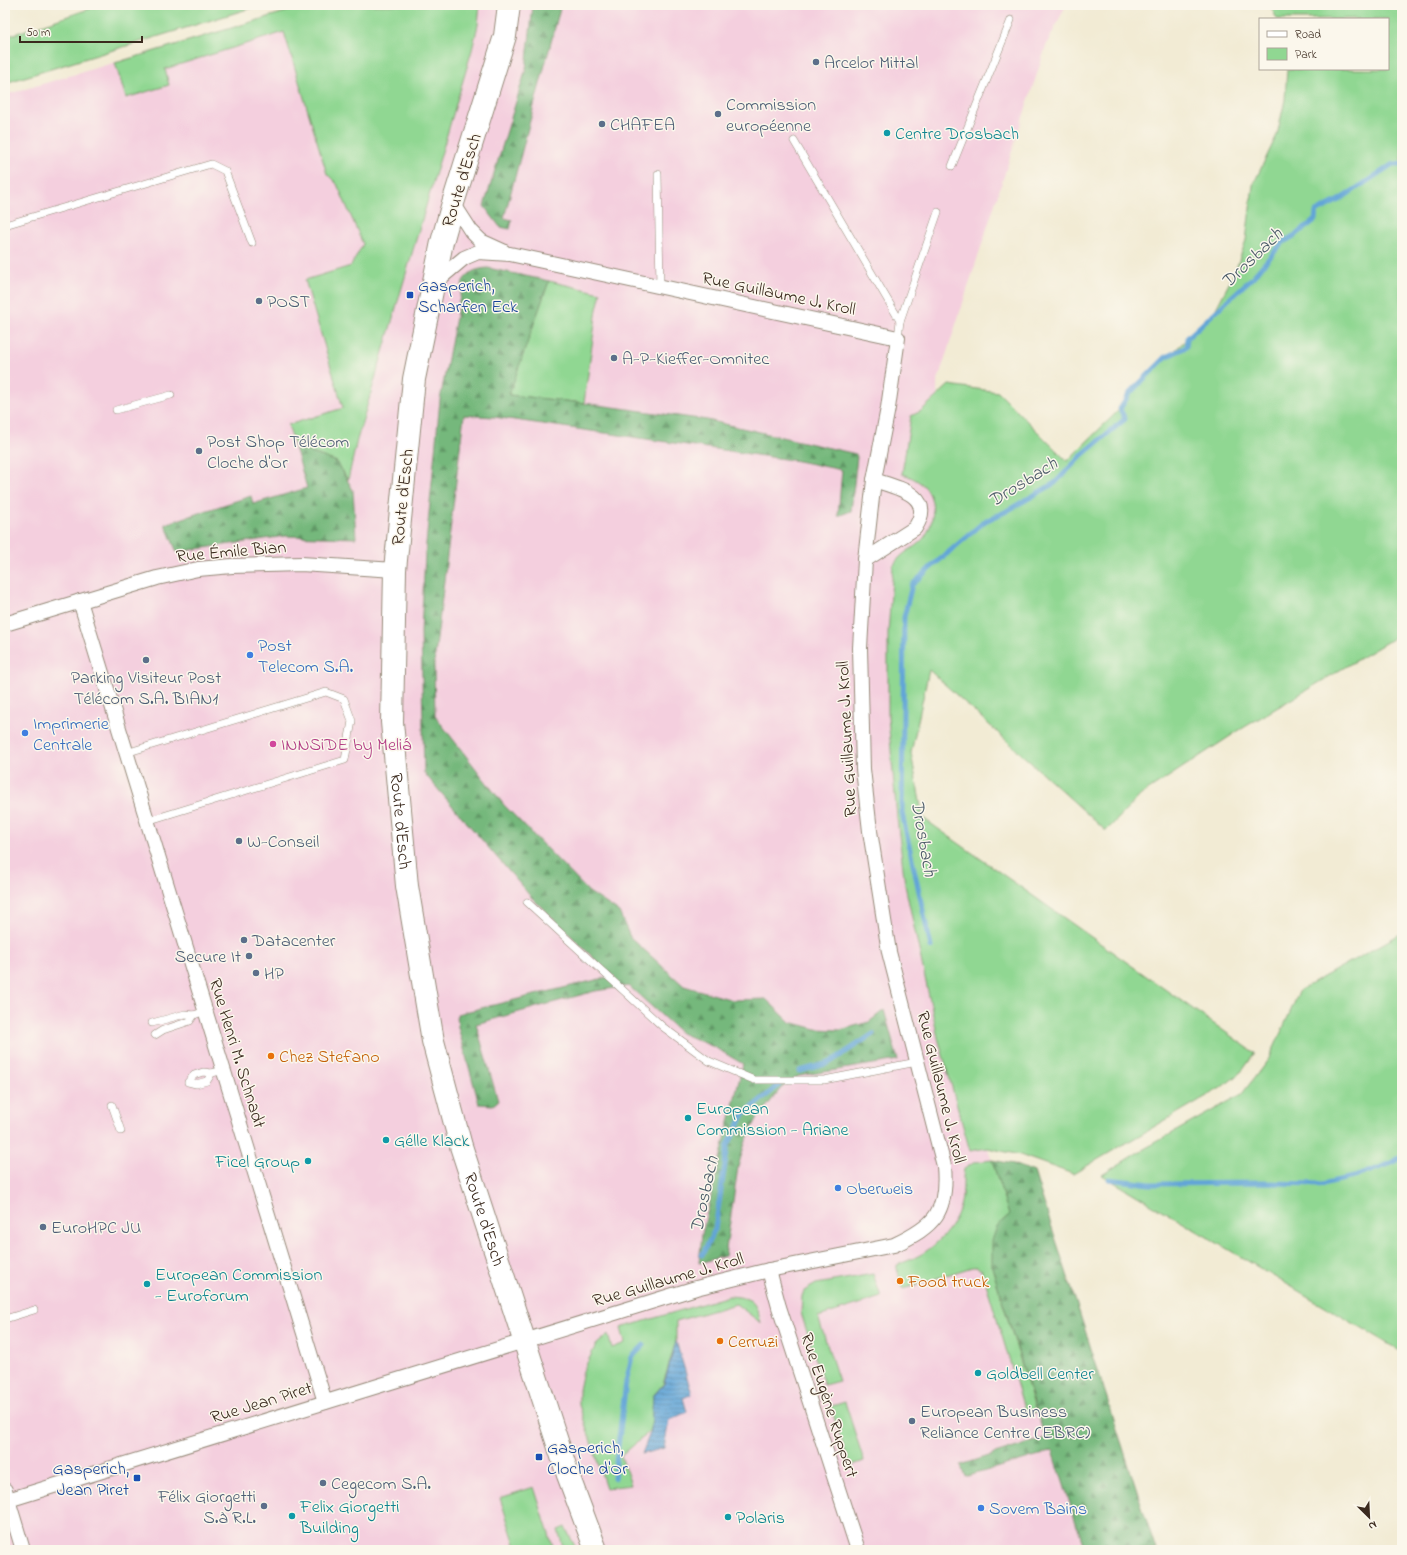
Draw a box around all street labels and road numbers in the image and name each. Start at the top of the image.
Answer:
street label: Route d'Esch [436,131,489,231]
street label: Rue Guillaume J. Kroll [699,266,858,324]
street label: Route d'Esch [386,448,422,547]
street label: Rue Émile Bian [175,535,287,571]
street label: Rue Guillaume J. Kroll [831,660,865,818]
street label: Route d'Esch [382,772,416,871]
street label: Rue Henri M. Schnadt [201,975,271,1132]
street label: Rue Guillaume J. Kroll [909,1009,972,1166]
street label: Route d'Esch [456,1170,510,1270]
street label: Rue Guillaume J. Kroll [590,1247,747,1315]
street label: Rue Eugène Ruppert [791,1330,864,1482]
street label: Rue Jean Piret [208,1376,316,1432]

